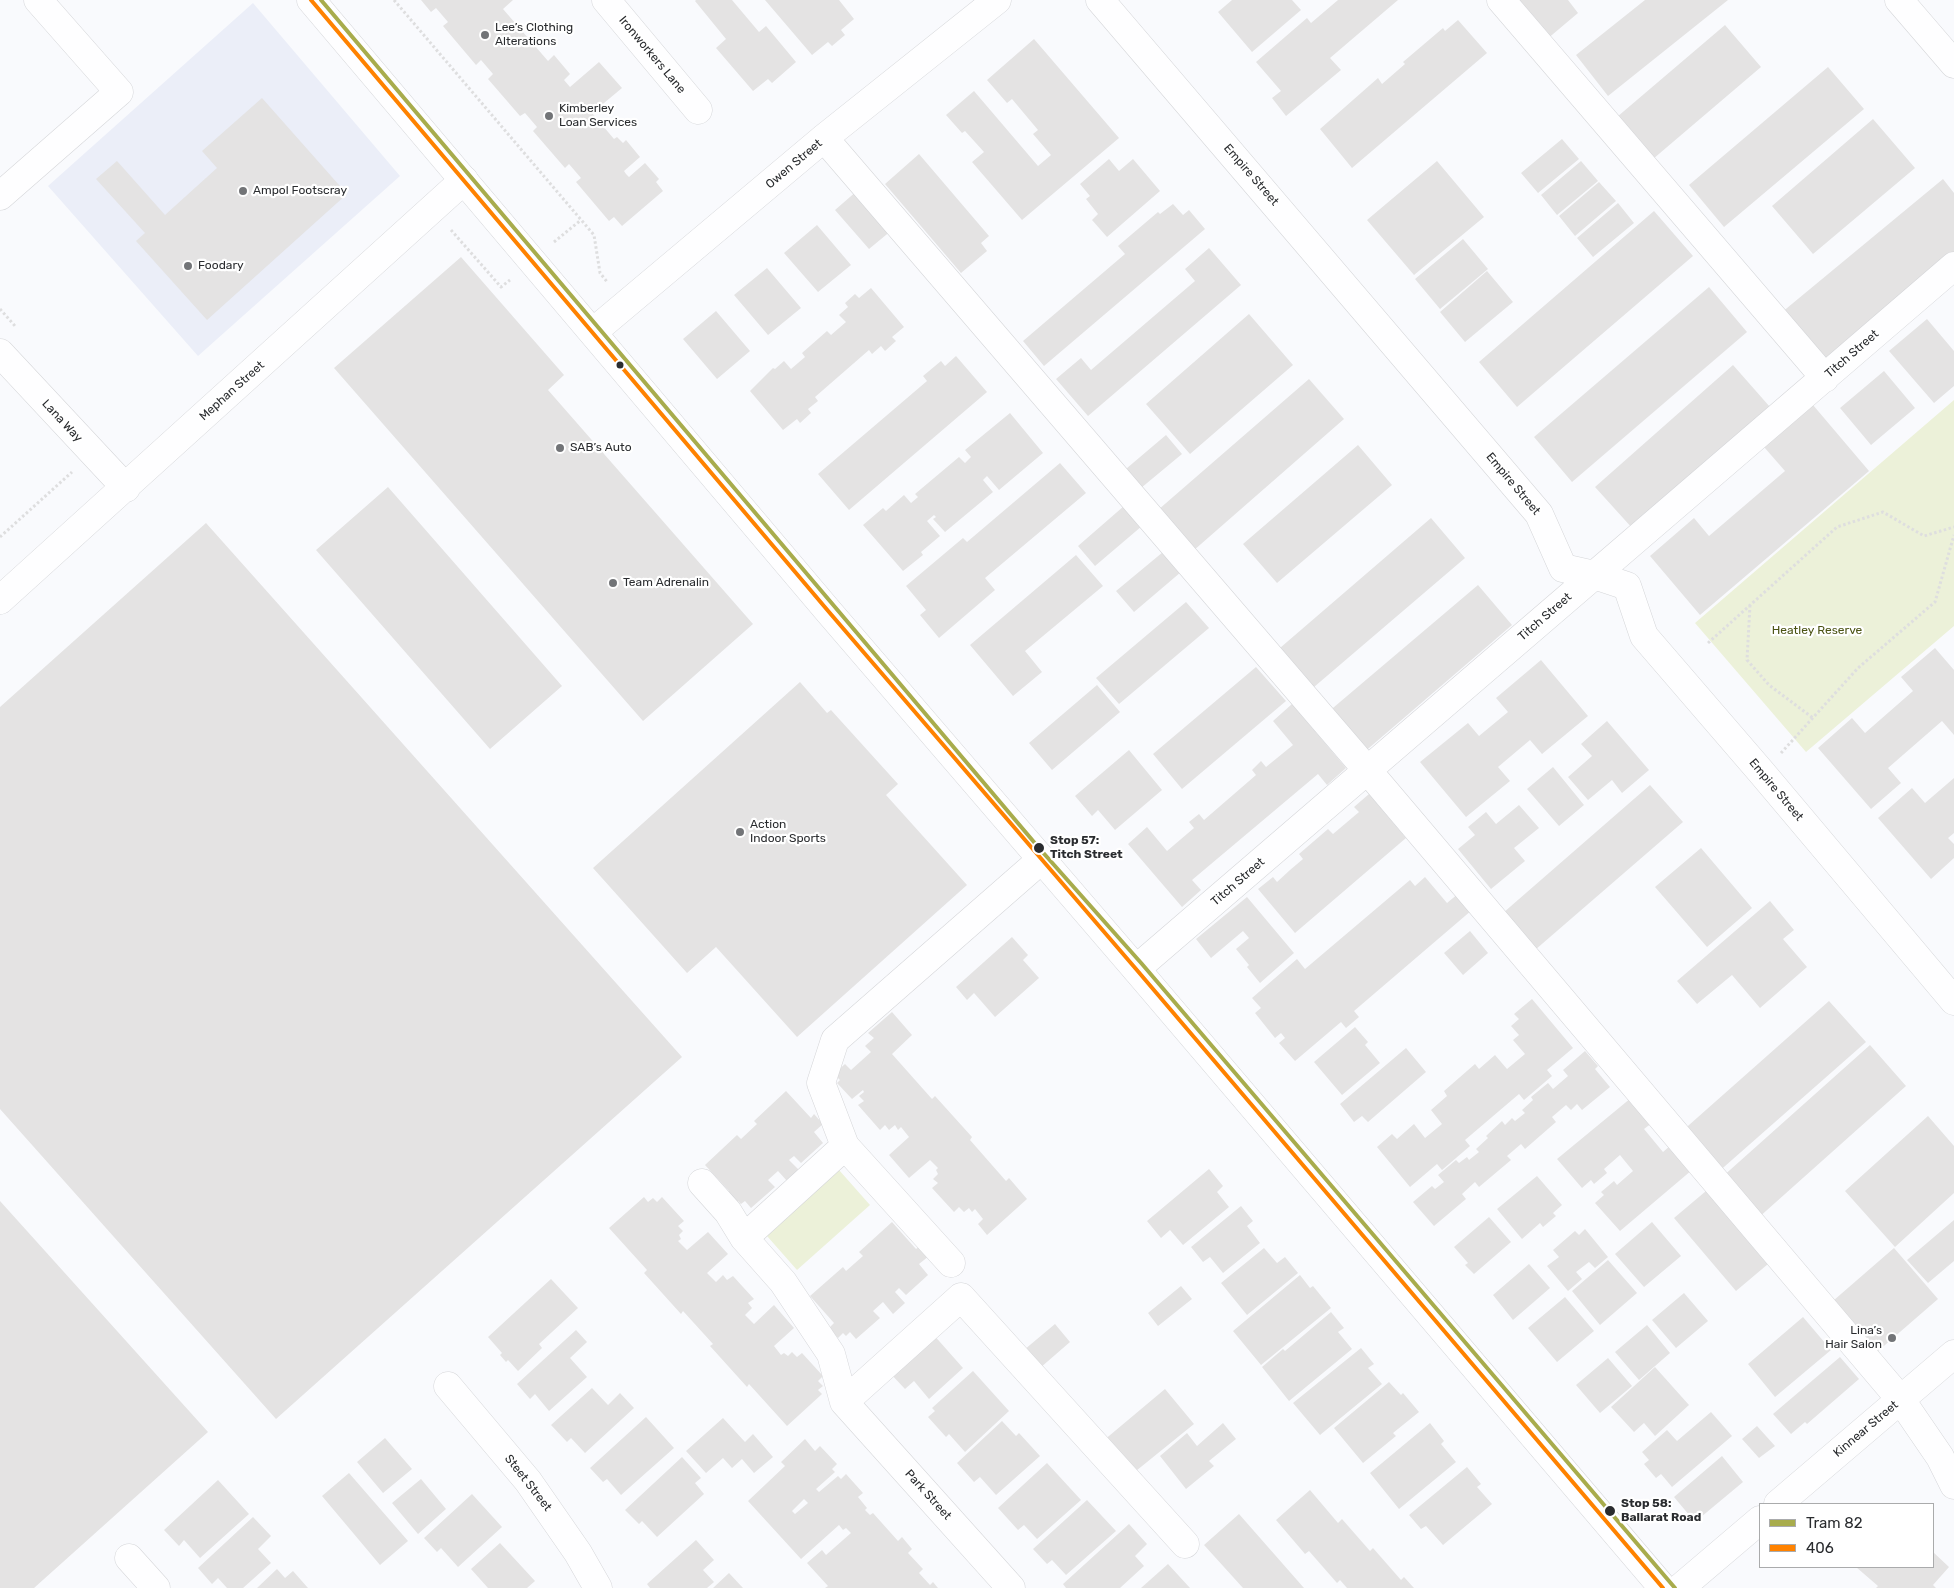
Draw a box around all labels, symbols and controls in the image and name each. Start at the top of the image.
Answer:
street label: Ironworkers Lane [616,13,688,97]
place label: Lee’s Clothing Alterations [495,21,573,49]
marker: Lee’s Clothing Alterations [479,29,491,41]
place label: Kimberley Loan Services [559,102,637,130]
marker: Kimberley Loan Services [543,110,555,122]
street label: Owen Street [763,136,825,192]
street label: Empire Street [1220,141,1282,209]
place label: Ampol Footscray [253,184,347,198]
marker: Ampol Footscray [237,185,249,197]
place label: Foodary [198,259,244,273]
marker: Foodary [182,260,194,272]
street label: Titch Street [1822,327,1882,381]
street label: Mephan Street [197,358,267,424]
unlabelled marker [615,360,625,370]
street label: Lana Way [39,397,85,445]
place label: SAB’s Auto [570,441,632,455]
marker: SAB’s Auto [554,442,566,454]
street label: Empire Street [1483,450,1543,518]
place label: Team Adrenalin [623,576,709,590]
marker: Team Adrenalin [607,577,619,589]
street label: Titch Street [1515,590,1575,644]
park label: Heatley Reserve [1772,624,1862,638]
street label: Empire Street [1746,756,1806,824]
place label: Action Indoor Sports [750,818,826,846]
marker: Action Indoor Sports [734,826,746,838]
place label: Stop 57: Titch Street [1050,834,1123,862]
marker: Stop 57: Titch Street [1032,841,1046,855]
street label: Titch Street [1208,855,1268,909]
place label: Lina’s Hair Salon [1825,1324,1882,1352]
marker: Lina’s Hair Salon [1886,1332,1898,1344]
street label: Kinnear Street [1831,1398,1901,1460]
street label: Steet Street [501,1452,555,1514]
street label: Park Street [902,1467,954,1523]
place label: Stop 58: Ballarat Road [1621,1497,1701,1525]
legend [1759,1503,1934,1568]
marker: Stop 58: Ballarat Road [1603,1504,1617,1518]
text: Tram 82 [1806,1514,1863,1532]
text: 406 [1806,1539,1834,1557]

